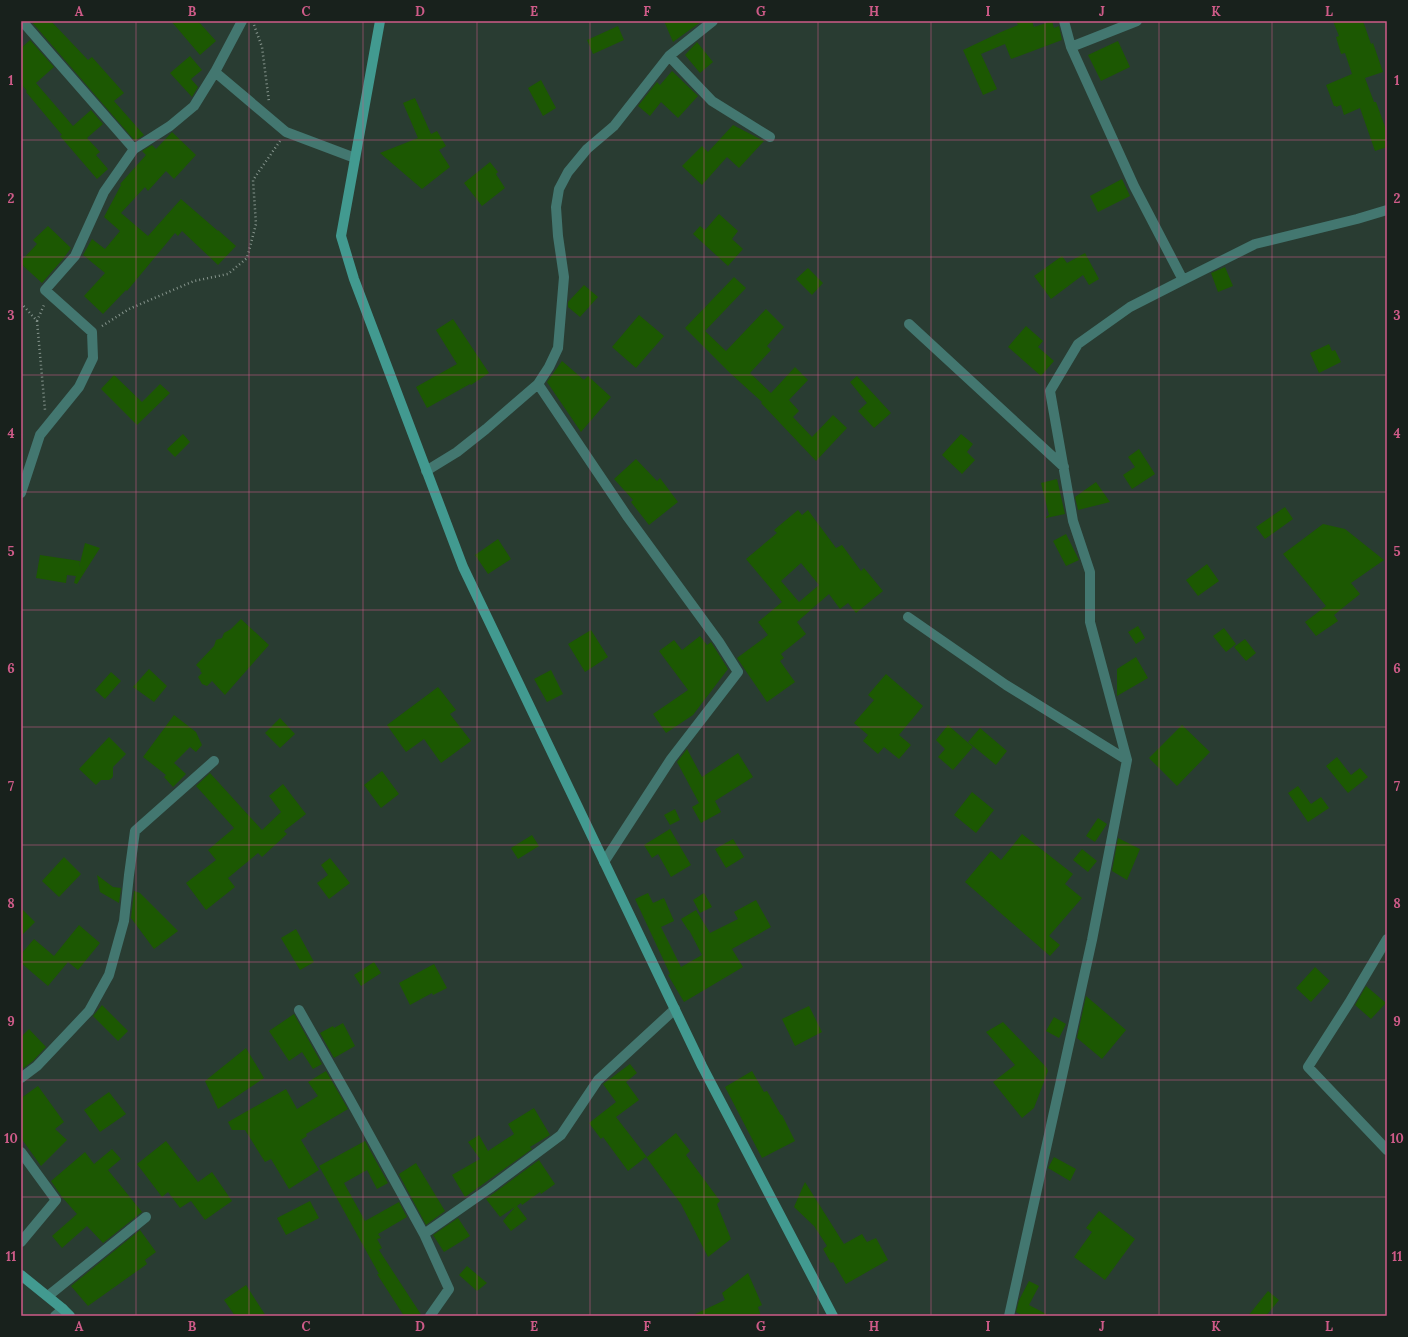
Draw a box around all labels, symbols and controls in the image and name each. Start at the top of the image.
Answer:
text: A [75,3,84,20]
text: B [188,3,197,20]
text: C [302,3,311,20]
text: D [415,3,425,20]
text: E [530,3,538,20]
text: F [643,3,651,20]
text: G [756,3,766,20]
text: H [869,3,879,20]
text: I [985,3,991,20]
text: J [1099,3,1105,20]
text: K [1211,3,1221,20]
text: L [1325,3,1333,20]
text: 1 [8,72,14,89]
text: 1 [1394,72,1400,89]
text: 2 [8,190,15,207]
text: 2 [1394,190,1401,207]
text: 3 [7,307,15,324]
text: 3 [1393,307,1401,324]
text: 4 [7,425,15,442]
text: 4 [1393,425,1401,442]
text: 5 [7,543,15,560]
text: 5 [1393,543,1401,560]
text: 6 [7,660,15,677]
text: 6 [1393,660,1401,677]
text: 7 [8,778,14,795]
text: 7 [1394,778,1400,795]
text: 8 [7,895,15,912]
text: 8 [1393,895,1401,912]
text: 9 [7,1013,15,1030]
text: 9 [1393,1013,1401,1030]
text: 10 [4,1130,18,1147]
text: 10 [1390,1130,1404,1147]
text: 11 [6,1248,16,1265]
text: 11 [1392,1248,1402,1265]
text: A [75,1318,84,1335]
text: B [188,1318,197,1335]
text: C [302,1318,311,1335]
text: D [415,1318,425,1335]
text: E [530,1318,538,1335]
text: F [643,1318,651,1335]
text: G [756,1318,766,1335]
text: H [869,1318,879,1335]
text: I [985,1318,991,1335]
text: J [1099,1318,1105,1335]
text: K [1211,1318,1221,1335]
text: L [1325,1318,1333,1335]

